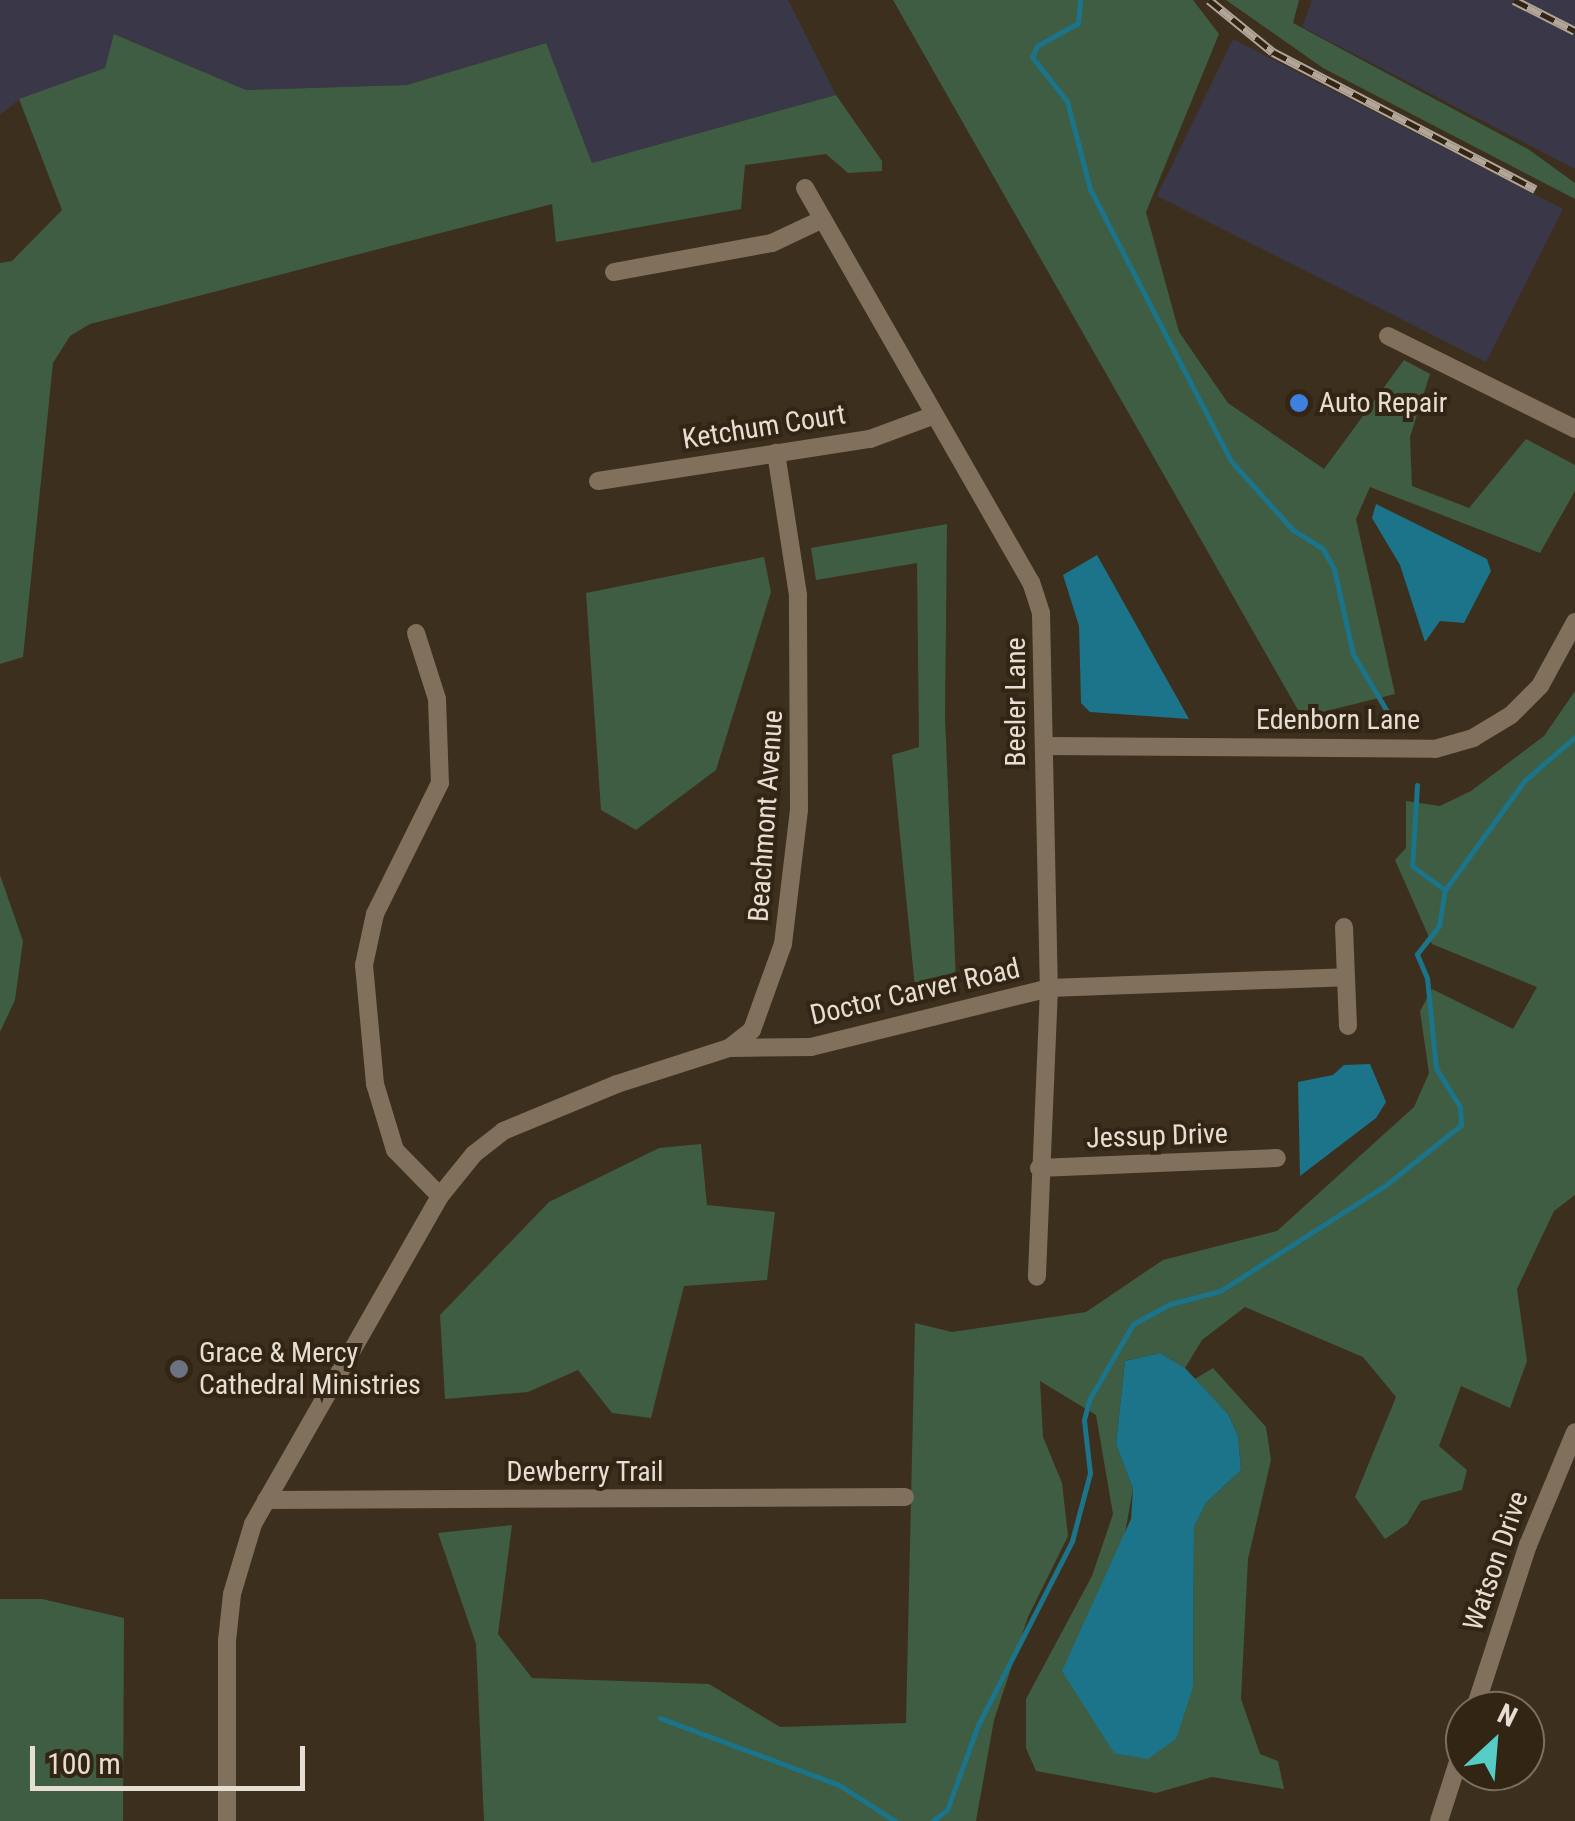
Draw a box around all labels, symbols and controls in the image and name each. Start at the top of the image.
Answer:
place label: Auto Repair [1319,386,1447,420]
marker: Auto Repair [1288,392,1310,414]
street label: Ketchum Court [680,398,848,456]
street label: Beeler Lane [999,637,1033,767]
street label: Edenborn Lane [1256,703,1420,737]
street label: Beachmont Avenue [742,709,790,923]
street label: Doctor Carver Road [807,952,1023,1032]
street label: Jessup Drive [1086,1117,1228,1155]
place label: Grace & Mercy Cathedral Ministries [199,1336,421,1402]
marker: Grace & Mercy Cathedral Ministries [168,1358,190,1380]
street label: Dewberry Trail [506,1455,664,1489]
street label: Watson Drive [1456,1487,1536,1635]
north arrow [1445,1691,1545,1791]
text: N [1493,1697,1522,1734]
scale bar [35,1726,310,1788]
text: 100 m [47,1746,121,1781]

